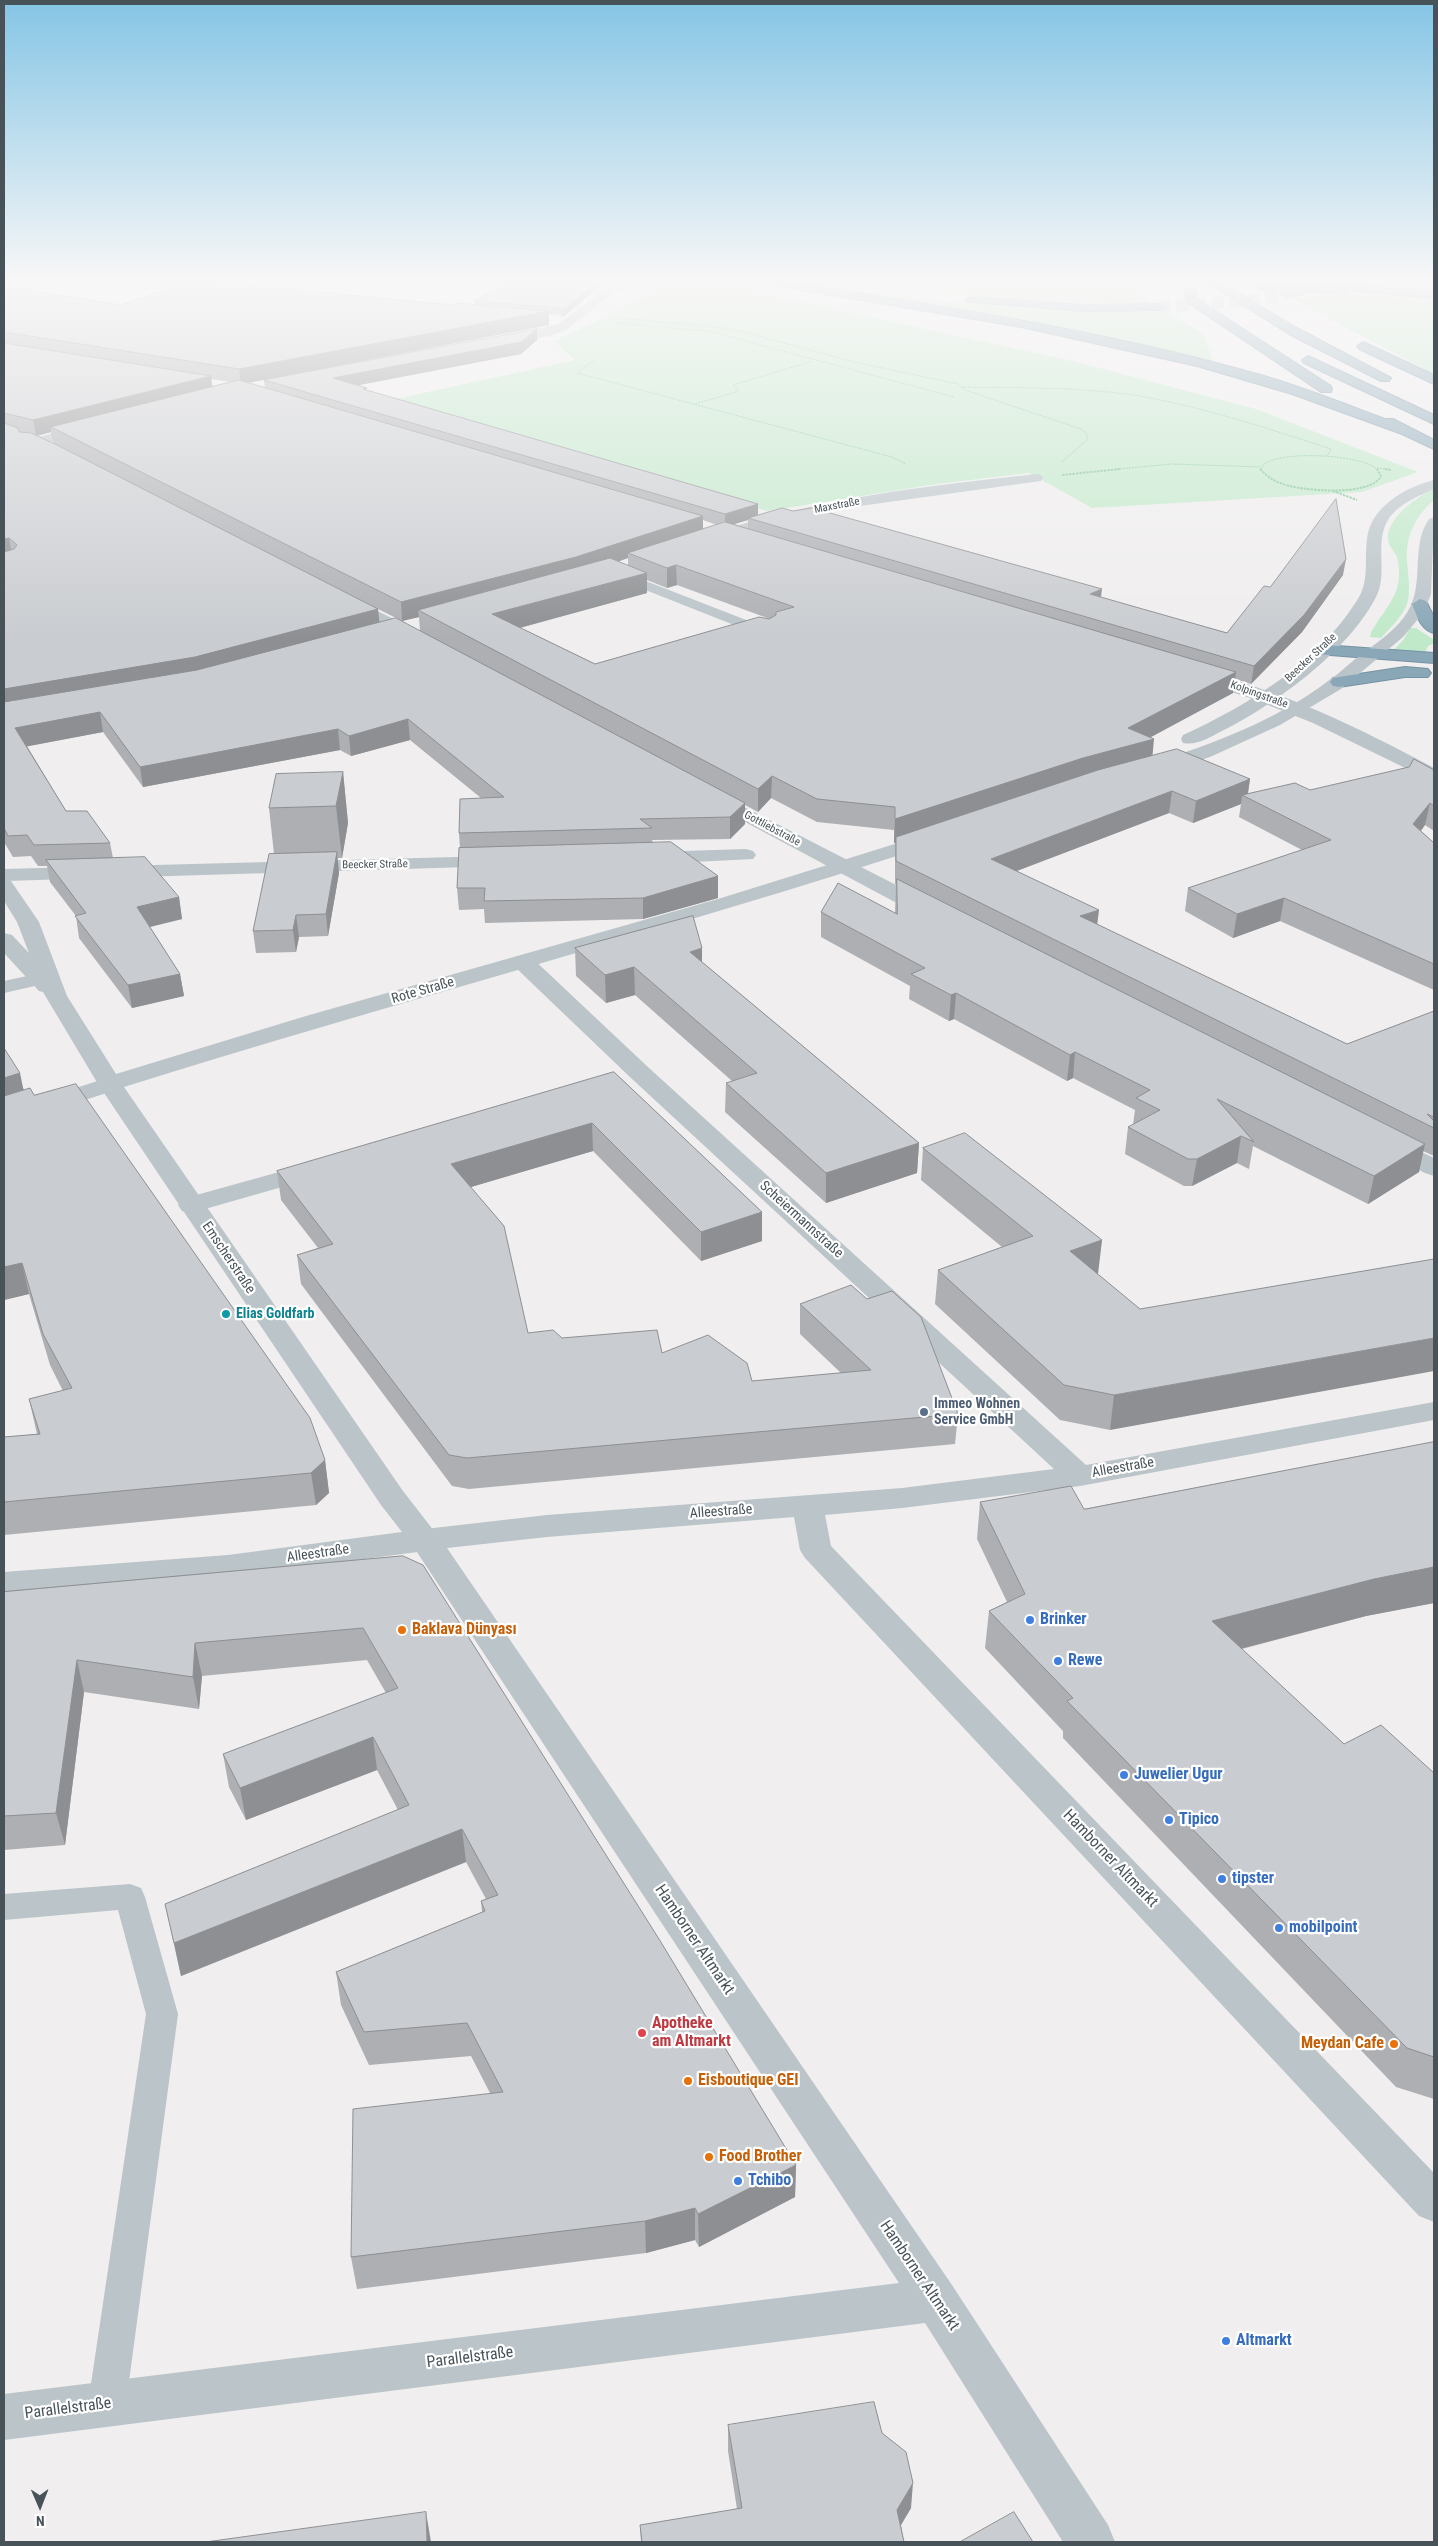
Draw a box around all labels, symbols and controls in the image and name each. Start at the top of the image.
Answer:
street label: Maxstraße [813,495,861,517]
street label: Beecker Straße [1283,631,1339,685]
street label: Kolpingstraße [1228,679,1290,711]
street label: Gottliebstraße [742,809,802,849]
street label: Beecker Straße [342,858,408,872]
street label: Rote Straße [390,974,456,1008]
street label: Scheiermannstraße [756,1178,846,1262]
street label: Emscherstraße [198,1219,258,1297]
place label: Elias Goldfarb [236,1306,314,1322]
marker: Elias Goldfarb [220,1308,232,1320]
place label: Immeo Wohnen Service GmbH [934,1396,1020,1428]
marker: Immeo Wohnen Service GmbH [918,1406,930,1418]
street label: Alleestraße [1091,1454,1155,1482]
street label: Alleestraße [689,1501,753,1523]
street label: Alleestraße [286,1541,350,1567]
place label: Brinker [1040,1610,1087,1630]
marker: Brinker [1024,1614,1036,1626]
place label: Baklava Dünyası [412,1620,517,1640]
marker: Baklava Dünyası [396,1624,408,1636]
place label: Rewe [1068,1651,1102,1671]
marker: Rewe [1052,1655,1064,1667]
place label: Juwelier Ugur [1134,1765,1223,1785]
marker: Juwelier Ugur [1118,1769,1130,1781]
street label: Hamborner Altmarkt [1059,1806,1161,1912]
place label: Tipico [1179,1810,1219,1830]
marker: Tipico [1163,1814,1175,1826]
place label: tipster [1232,1869,1274,1889]
marker: tipster [1216,1873,1228,1885]
street label: Hamborner Altmarkt [650,1881,738,1999]
place label: mobilpoint [1289,1918,1358,1938]
marker: mobilpoint [1273,1922,1285,1934]
place label: Apotheke am Altmarkt [652,2014,731,2052]
marker: Apotheke am Altmarkt [636,2027,648,2039]
place label: Meydan Cafe [1301,2034,1384,2054]
marker: Meydan Cafe [1388,2038,1400,2050]
place label: Eisboutique GEI [698,2071,799,2091]
marker: Eisboutique GEI [682,2075,694,2087]
place label: Food Brother [719,2147,802,2167]
marker: Food Brother [703,2151,715,2163]
place label: Tchibo [748,2171,791,2191]
marker: Tchibo [732,2175,744,2187]
street label: Hamborner Altmarkt [875,2217,963,2335]
place label: Altmarkt [1236,2331,1292,2351]
marker: Altmarkt [1220,2335,1232,2347]
street label: Parallelstraße [426,2343,514,2373]
street label: Parallelstraße [24,2394,112,2424]
north arrow [15,2481,65,2531]
text: N [36,2513,45,2529]

